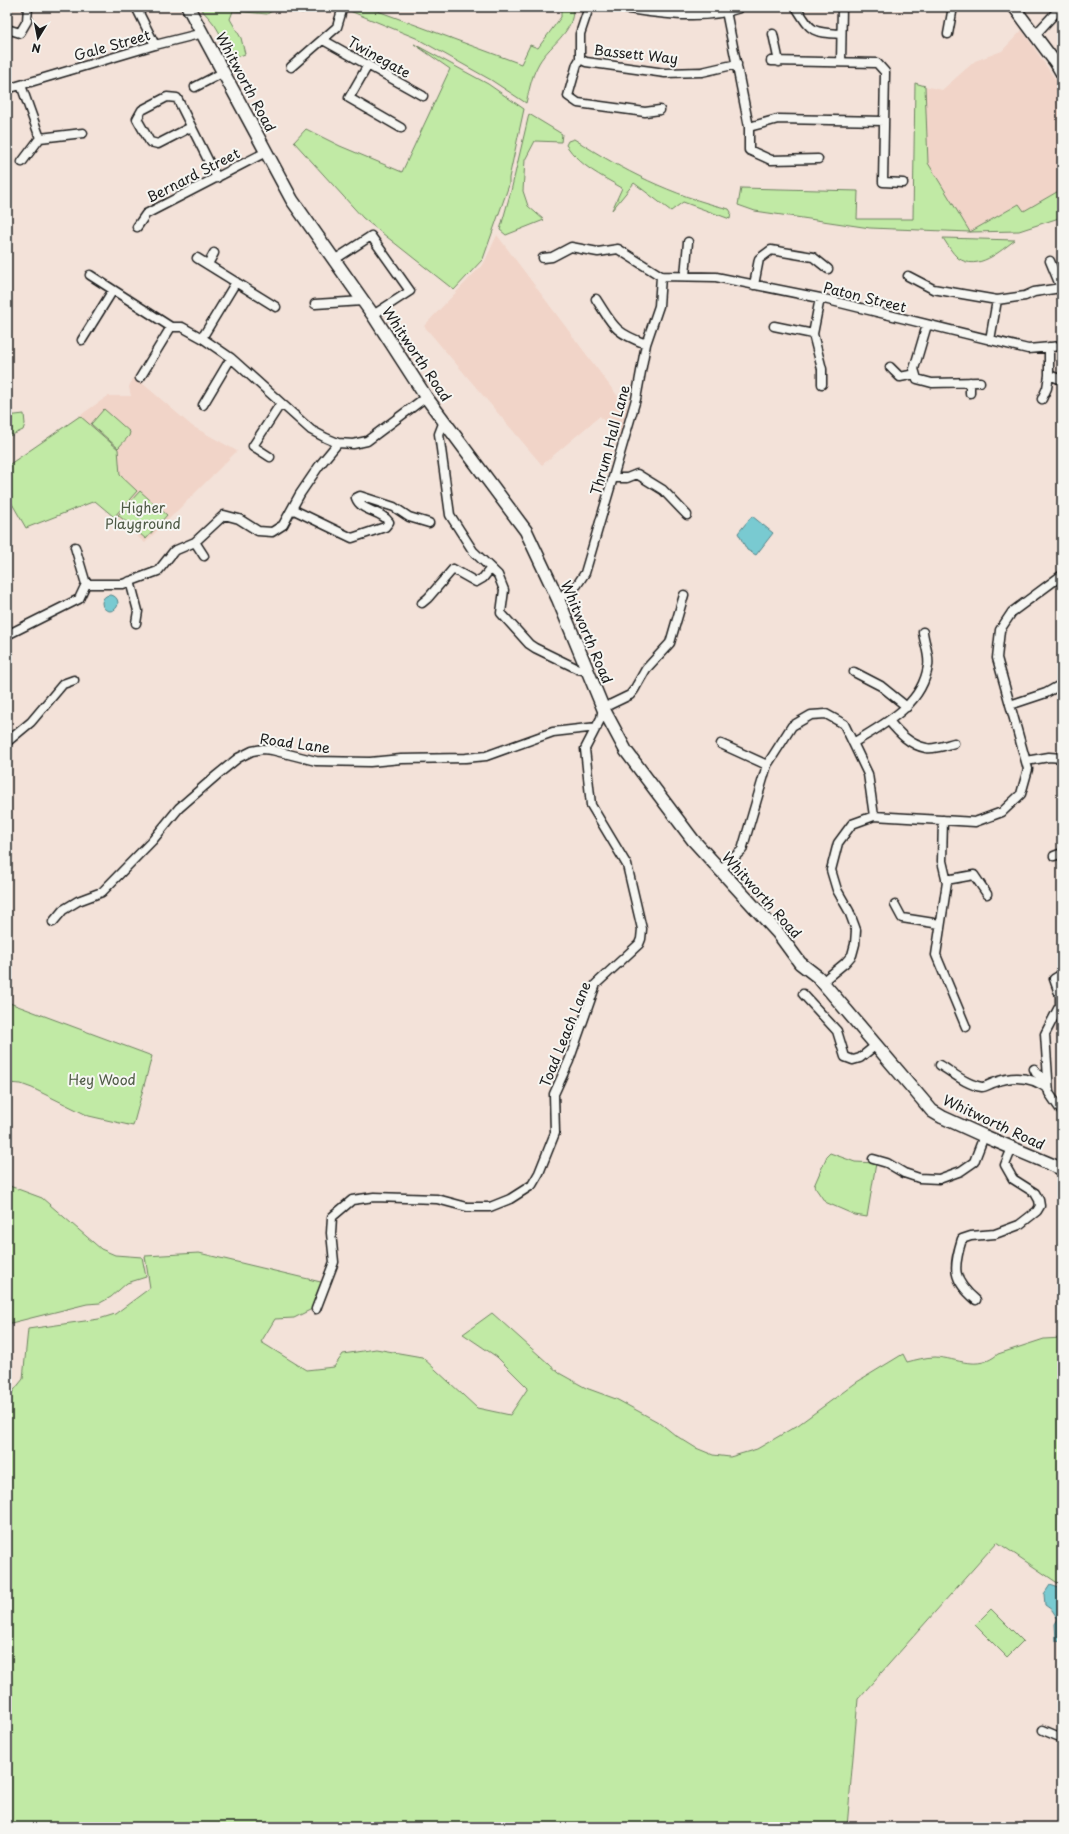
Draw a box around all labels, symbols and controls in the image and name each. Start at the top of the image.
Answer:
north arrow [18,18,58,58]
street label: Gale Street [71,24,153,66]
street label: Whitworth Road [211,28,281,136]
street label: Twinegate [344,31,414,83]
text: N [30,39,42,57]
street label: Bassett Way [593,39,679,69]
street label: Bernard Street [143,142,243,208]
street label: Paton Street [821,277,909,317]
street label: Whitworth Road [377,302,457,406]
street label: Thrum Hall Lane [585,382,635,498]
park label: Higher Playground [105,497,181,534]
street label: Whitworth Road [556,577,618,687]
street label: Road Lane [258,728,332,758]
street label: Whitworth Road [717,847,807,943]
street label: Toad Leach Lane [534,978,596,1090]
park label: Hey Wood [68,1069,136,1090]
street label: Whitworth Road [940,1089,1048,1155]

